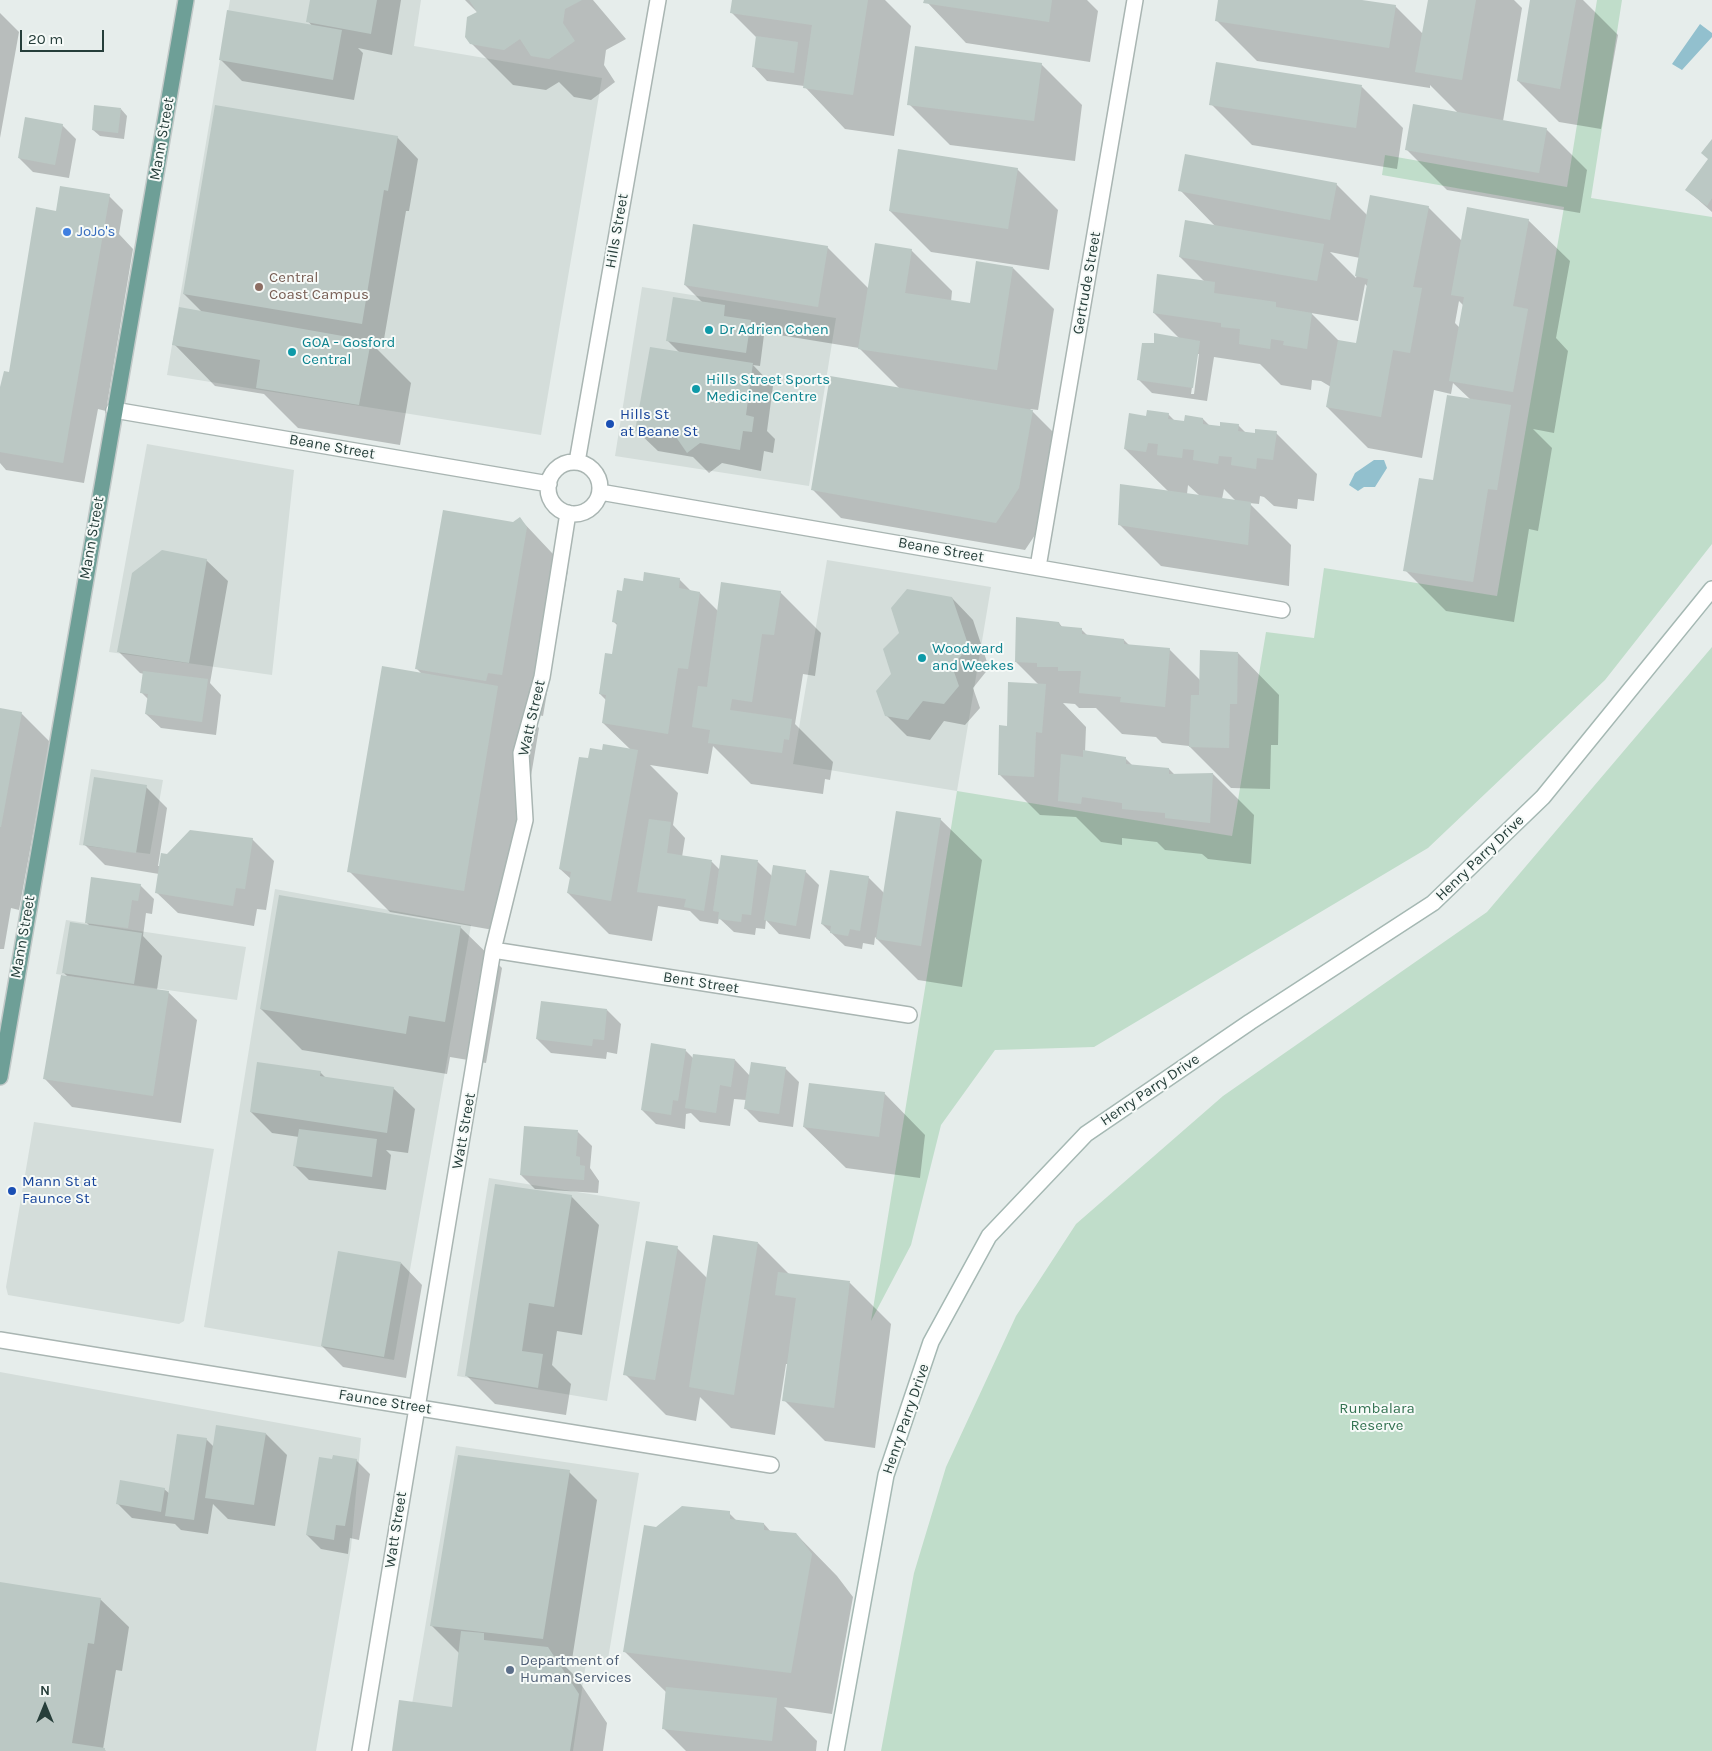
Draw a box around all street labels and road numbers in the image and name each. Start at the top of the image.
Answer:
street label: Mann Street [146,96,178,182]
street label: Hills Street [602,192,632,270]
street label: Gertrude Street [1069,230,1105,336]
street label: Beane Street [288,431,376,463]
street label: Mann Street [76,495,108,581]
street label: Beane Street [897,534,985,566]
street label: Watt Street [515,678,549,758]
street label: Henry Parry Drive [1432,811,1528,905]
street label: Mann Street [7,894,39,980]
street label: Bent Street [662,968,740,998]
street label: Henry Parry Drive [1097,1050,1203,1130]
street label: Watt Street [448,1091,480,1171]
street label: Henry Parry Drive [879,1361,933,1477]
street label: Faunce Street [337,1386,433,1418]
street label: Watt Street [381,1490,411,1570]

